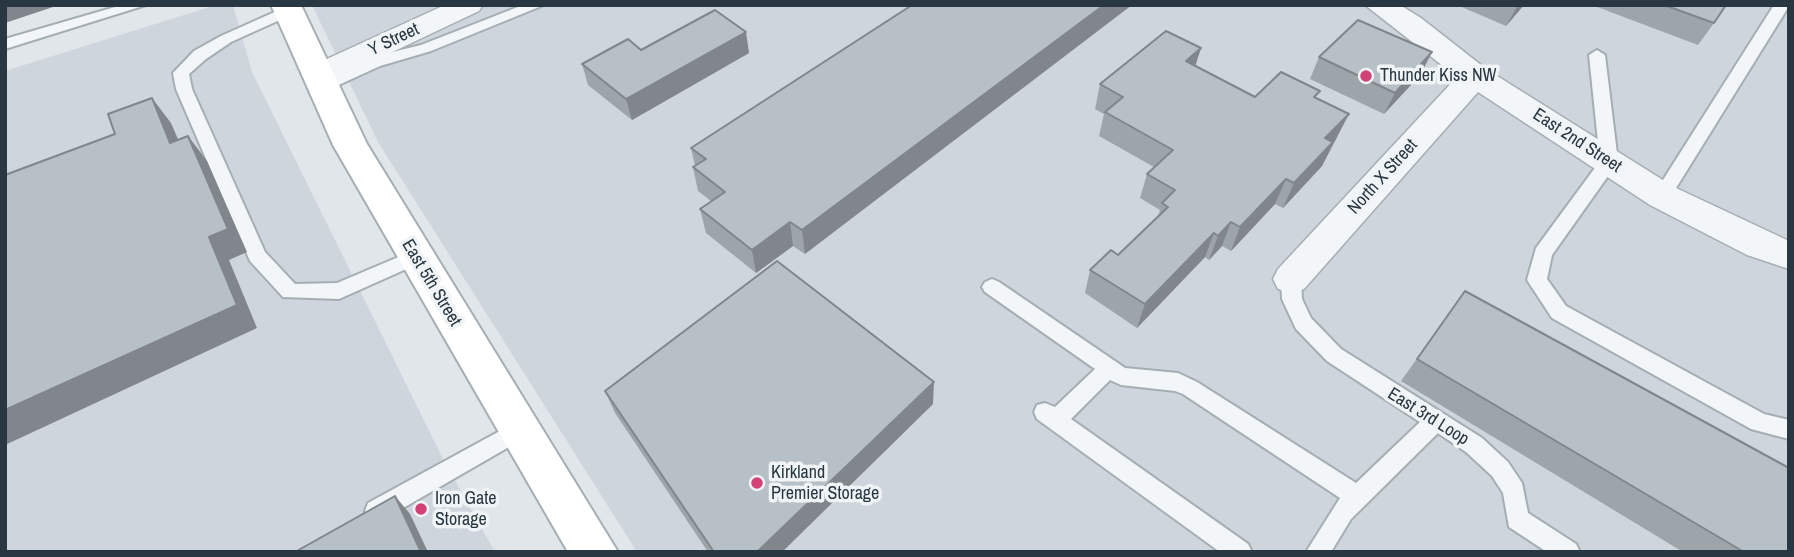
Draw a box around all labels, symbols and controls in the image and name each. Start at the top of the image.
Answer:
street label: Y Street [365,19,423,61]
place label: Thunder Kiss NW [1380,65,1496,87]
marker: Thunder Kiss NW [1358,68,1374,84]
street label: East 2nd Street [1528,104,1626,178]
street label: North X Street [1344,135,1422,219]
street label: East 5th Street [397,236,465,330]
street label: East 3rd Loop [1383,383,1473,451]
place label: Kirkland Premier Storage [771,462,879,504]
marker: Kirkland Premier Storage [749,475,765,491]
place label: Iron Gate Storage [435,488,497,530]
marker: Iron Gate Storage [413,501,429,517]

